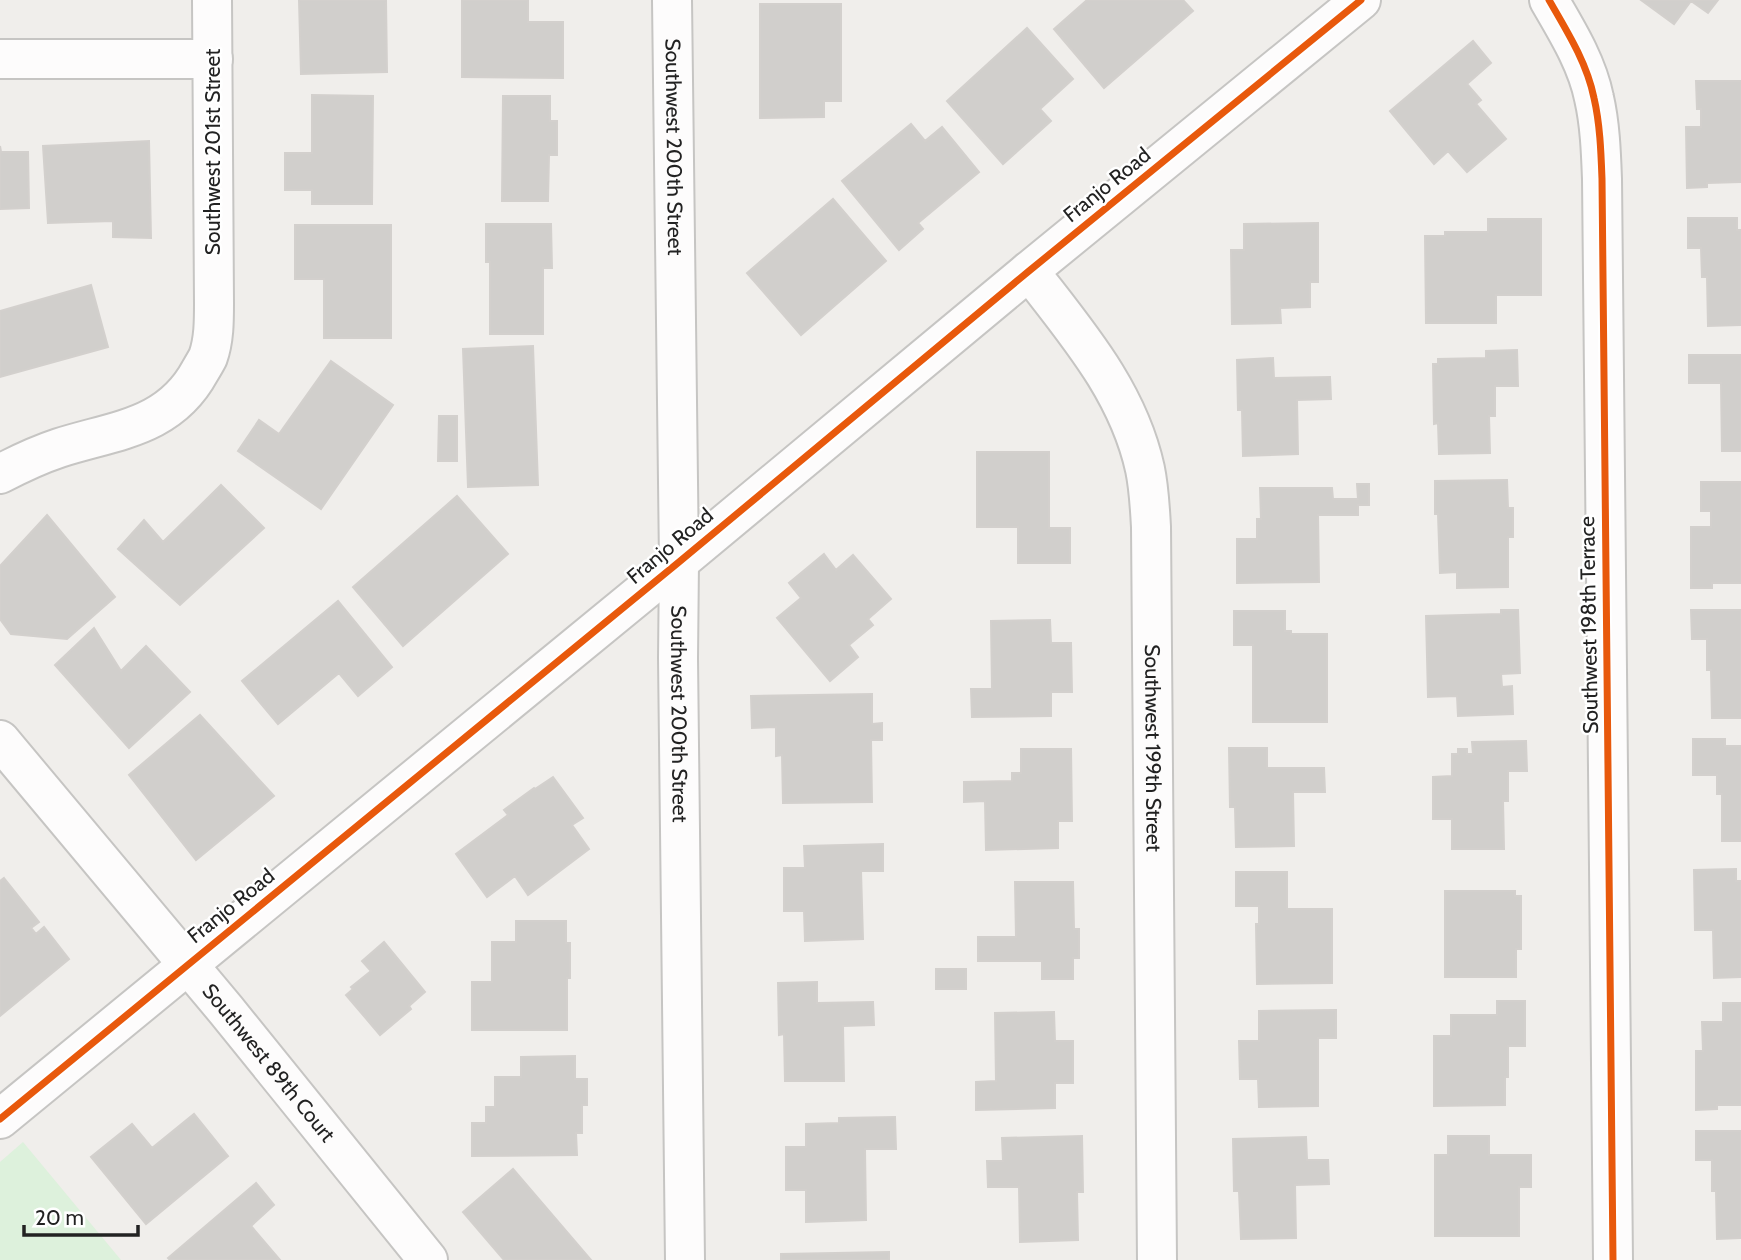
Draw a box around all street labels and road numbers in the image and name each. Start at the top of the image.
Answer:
street label: Southwest 200th Street [660,38,688,256]
street label: Southwest 201st Street [200,49,225,255]
street label: Franjo Road [1058,142,1156,228]
street label: Franjo Road [622,502,718,590]
street label: Southwest 198th Terrace [1574,516,1603,734]
street label: Southwest 200th Street [666,605,693,823]
street label: Southwest 199th Street [1140,644,1167,852]
street label: Franjo Road [182,863,280,949]
street label: Southwest 89th Court [197,978,340,1147]

